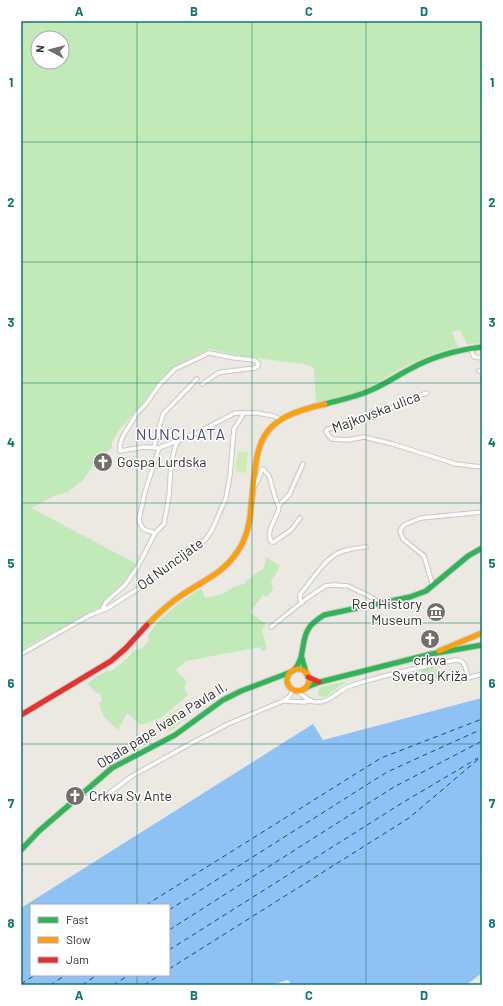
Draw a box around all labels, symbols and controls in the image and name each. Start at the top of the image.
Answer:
text: A [75,3,84,19]
text: B [190,3,198,19]
text: C [305,3,313,19]
text: D [420,3,428,19]
north arrow [30,30,70,70]
text: N [33,44,46,53]
text: 1 [9,74,13,90]
text: 1 [490,74,494,90]
text: 2 [7,194,15,210]
text: 2 [488,194,496,210]
text: 3 [7,314,15,330]
text: 3 [488,314,496,330]
street label: Majkovska ulica [329,387,422,436]
district label: NUNCIJATA [136,424,226,443]
text: 4 [7,434,15,450]
text: 4 [488,434,496,450]
church icon: Gospa Lurdska [92,451,114,473]
place label: Gospa Lurdska [117,453,207,470]
street label: Od Nuncijate [133,534,206,593]
text: 5 [7,555,15,571]
text: 5 [488,555,496,571]
place label: Red History Museum [352,595,423,628]
museum icon: Red History Museum [425,601,447,623]
church icon: crkva Svetog Križa [419,628,441,650]
place label: crkva Svetog Križa [392,651,468,684]
text: 6 [8,675,15,691]
text: 6 [489,675,496,691]
street label: Obala pape Ivana Pavla II. [93,677,230,772]
church icon: Crkva Sv Ante [64,785,86,807]
place label: Crkva Sv Ante [89,787,172,804]
text: 7 [8,795,15,811]
text: 7 [489,795,496,811]
legend [30,904,170,976]
text: Fast [66,912,89,926]
text: 8 [7,915,15,931]
text: 8 [488,915,496,931]
text: Slow [66,932,91,946]
text: Jam [66,952,89,966]
text: A [75,987,84,1003]
text: B [190,987,198,1003]
text: C [305,987,313,1003]
text: D [420,987,428,1003]

